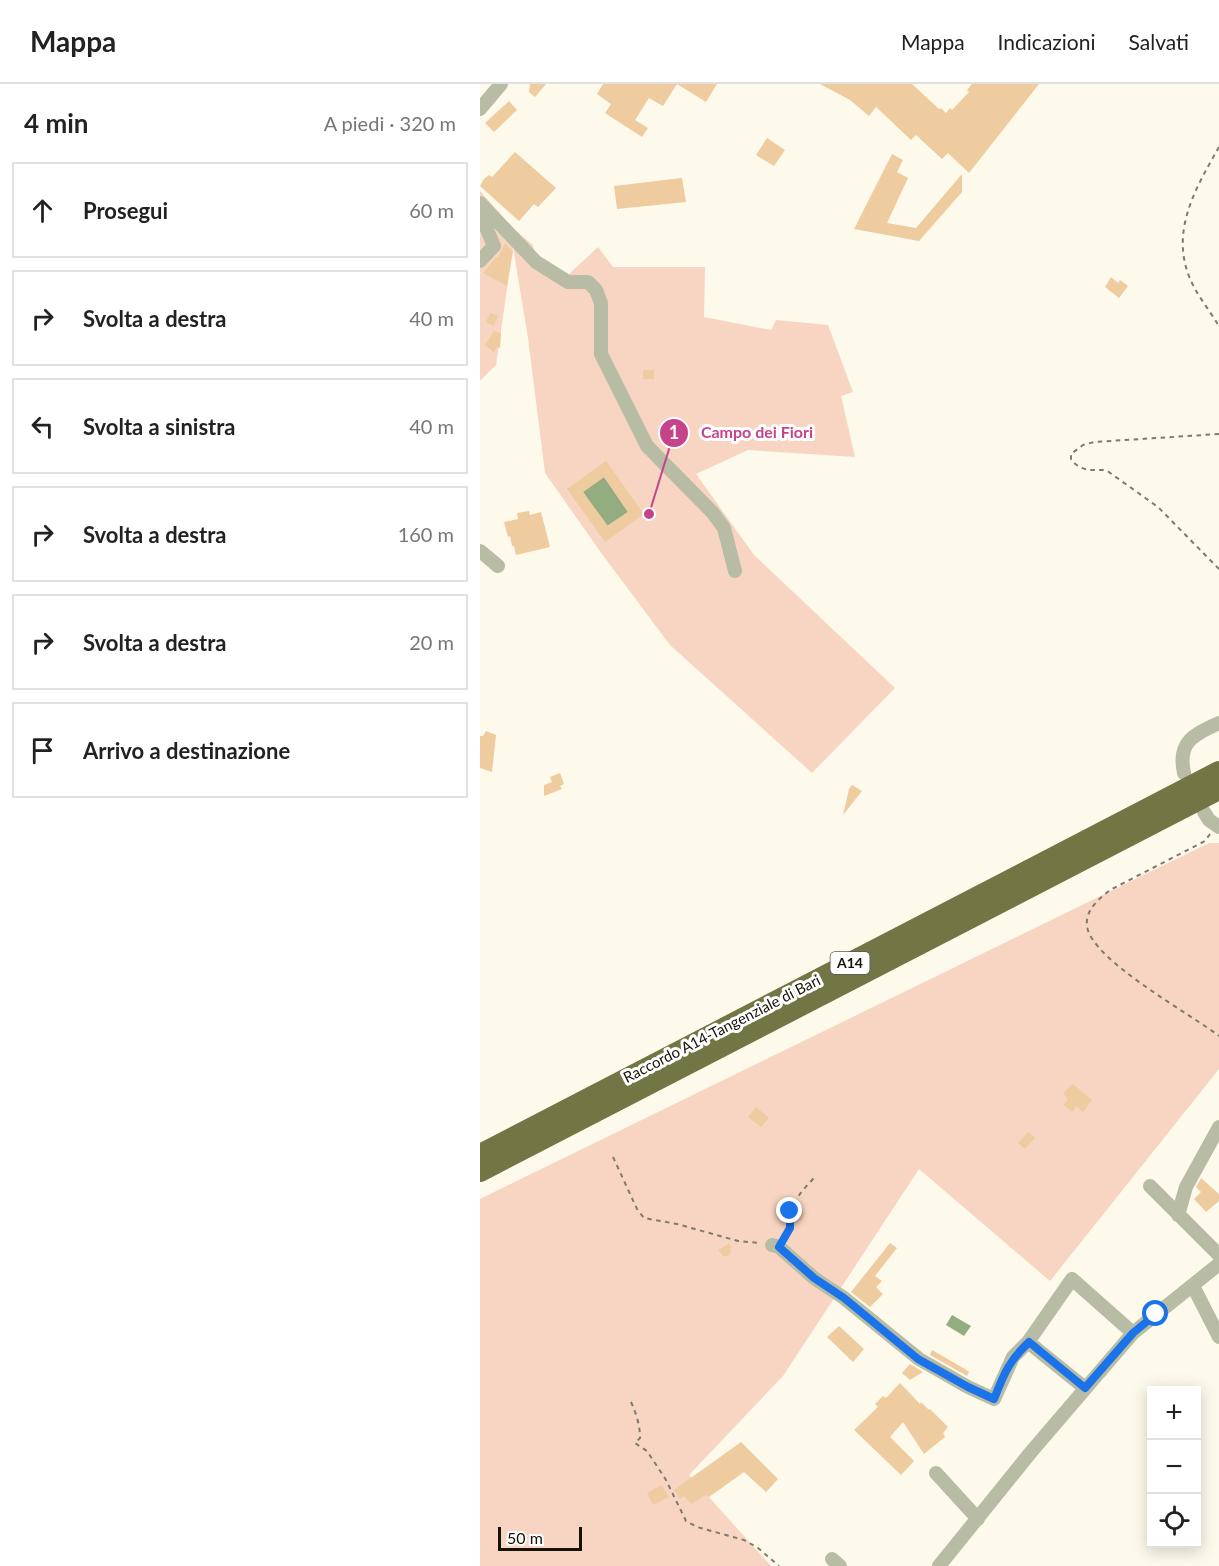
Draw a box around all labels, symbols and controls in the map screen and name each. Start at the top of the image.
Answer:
text: Mappa [30,24,116,58]
text: Mappa [901,29,965,54]
text: Indicazioni [998,29,1096,54]
text: Salvati [1129,29,1189,54]
text: 4 min [24,107,88,139]
text: A piedi · 320 m [324,111,456,135]
icon: ahead [26,194,59,227]
text: Prosegui [83,197,168,224]
text: 60 m [409,198,454,222]
icon: right [26,302,59,335]
text: Svolta a destra [83,305,226,332]
text: 40 m [409,306,454,330]
icon: left [26,410,59,443]
text: Svolta a sinistra [83,413,235,440]
text: 40 m [409,414,454,438]
callout: Campo dei Fiori [659,416,825,450]
text: 1 [669,421,679,443]
text: Campo dei Fiori [701,422,813,441]
icon: right [26,518,59,551]
text: Svolta a destra [83,521,226,548]
text: 160 m [398,522,454,546]
icon: right [26,626,59,659]
text: Svolta a destra [83,629,226,656]
text: 20 m [409,630,454,654]
icon: arrive [26,734,59,767]
text: Arrivo a destinazione [83,737,290,764]
road number: A14 [830,952,869,974]
street label: Raccordo A14-Tangenziale di Bari [620,970,823,1086]
route end [776,1197,802,1223]
route start [1142,1300,1168,1326]
map controls [1147,1386,1201,1548]
button: + [1147,1386,1201,1440]
button: − [1147,1440,1201,1494]
button: locate [1147,1494,1201,1548]
scale bar [498,1524,582,1552]
text: 50 m [507,1528,543,1547]

